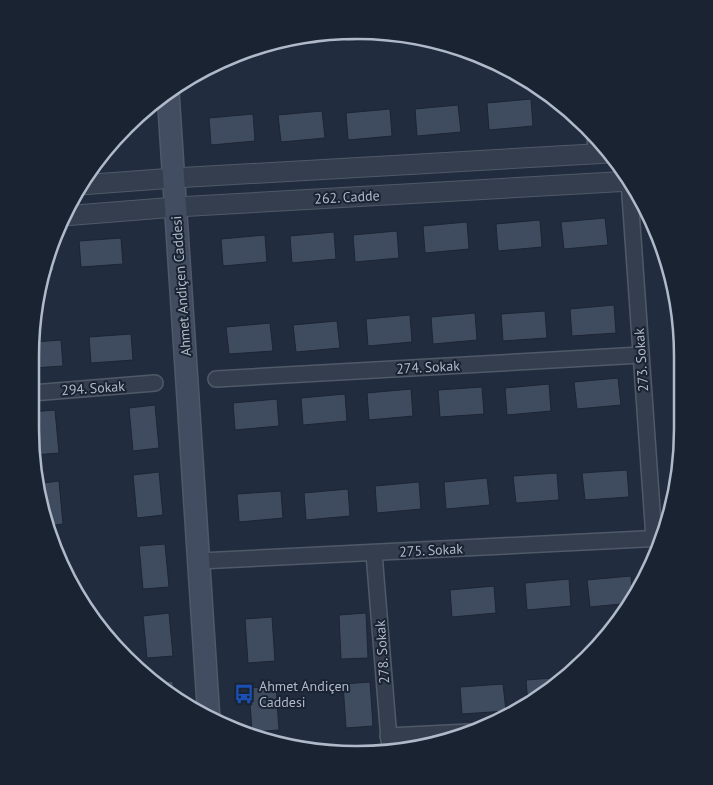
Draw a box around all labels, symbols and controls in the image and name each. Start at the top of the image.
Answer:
street label: 262. Cadde [314,186,380,208]
street label: Ahmet Andiçen Caddesi [167,215,195,357]
street label: 273. Sokak [630,327,652,392]
street label: 274. Sokak [396,356,461,378]
street label: 294. Sokak [61,377,126,399]
street label: 275. Sokak [399,539,464,561]
street label: 278. Sokak [371,619,393,684]
place label: Ahmet Andiçen Caddesi [259,677,349,711]
bus stop icon: Ahmet Andiçen Caddesi [233,683,255,705]

